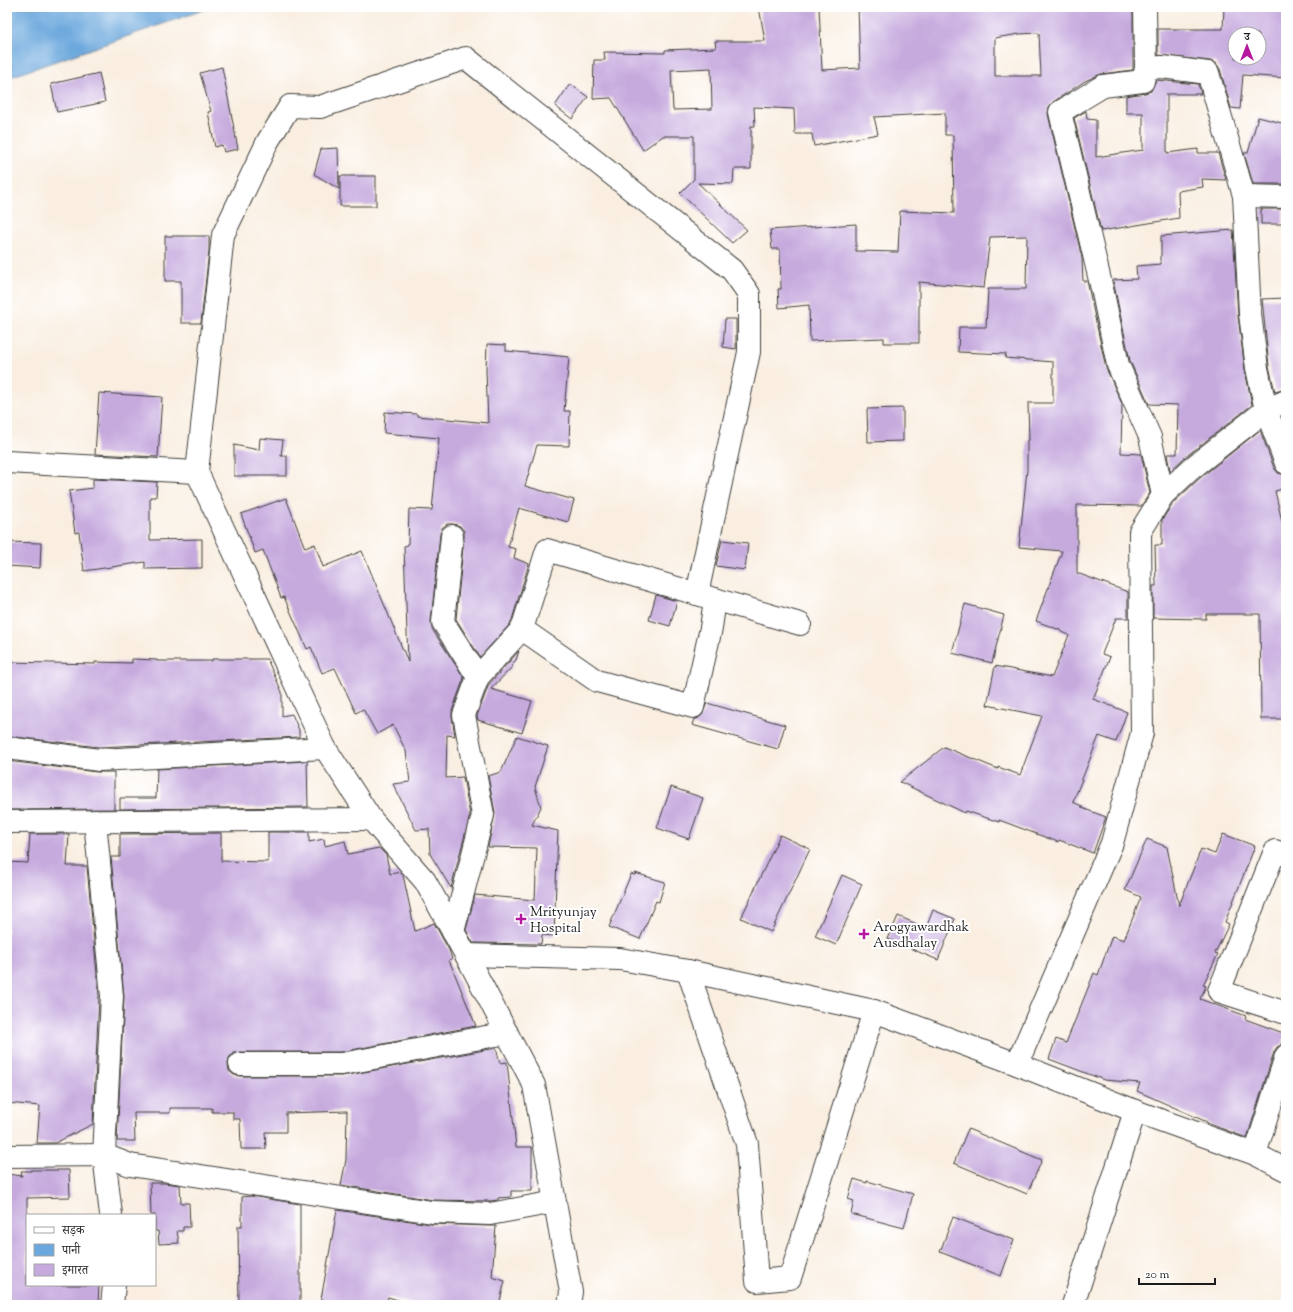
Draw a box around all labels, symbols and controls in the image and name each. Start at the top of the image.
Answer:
north arrow [1227,26,1267,66]
text: उ [1243,29,1251,45]
place label: Mrityunjay Hospital [530,903,597,939]
marker: Mrityunjay Hospital [515,913,527,925]
place label: Arogyawardhak Ausdhalay [873,918,970,954]
marker: Arogyawardhak Ausdhalay [858,928,870,940]
legend [26,1214,156,1286]
text: सड़क [61,1222,86,1240]
text: पानी [61,1242,81,1260]
scale bar [1139,1260,1215,1286]
text: इमारत [61,1262,89,1280]
text: 20 m [1145,1266,1170,1284]

